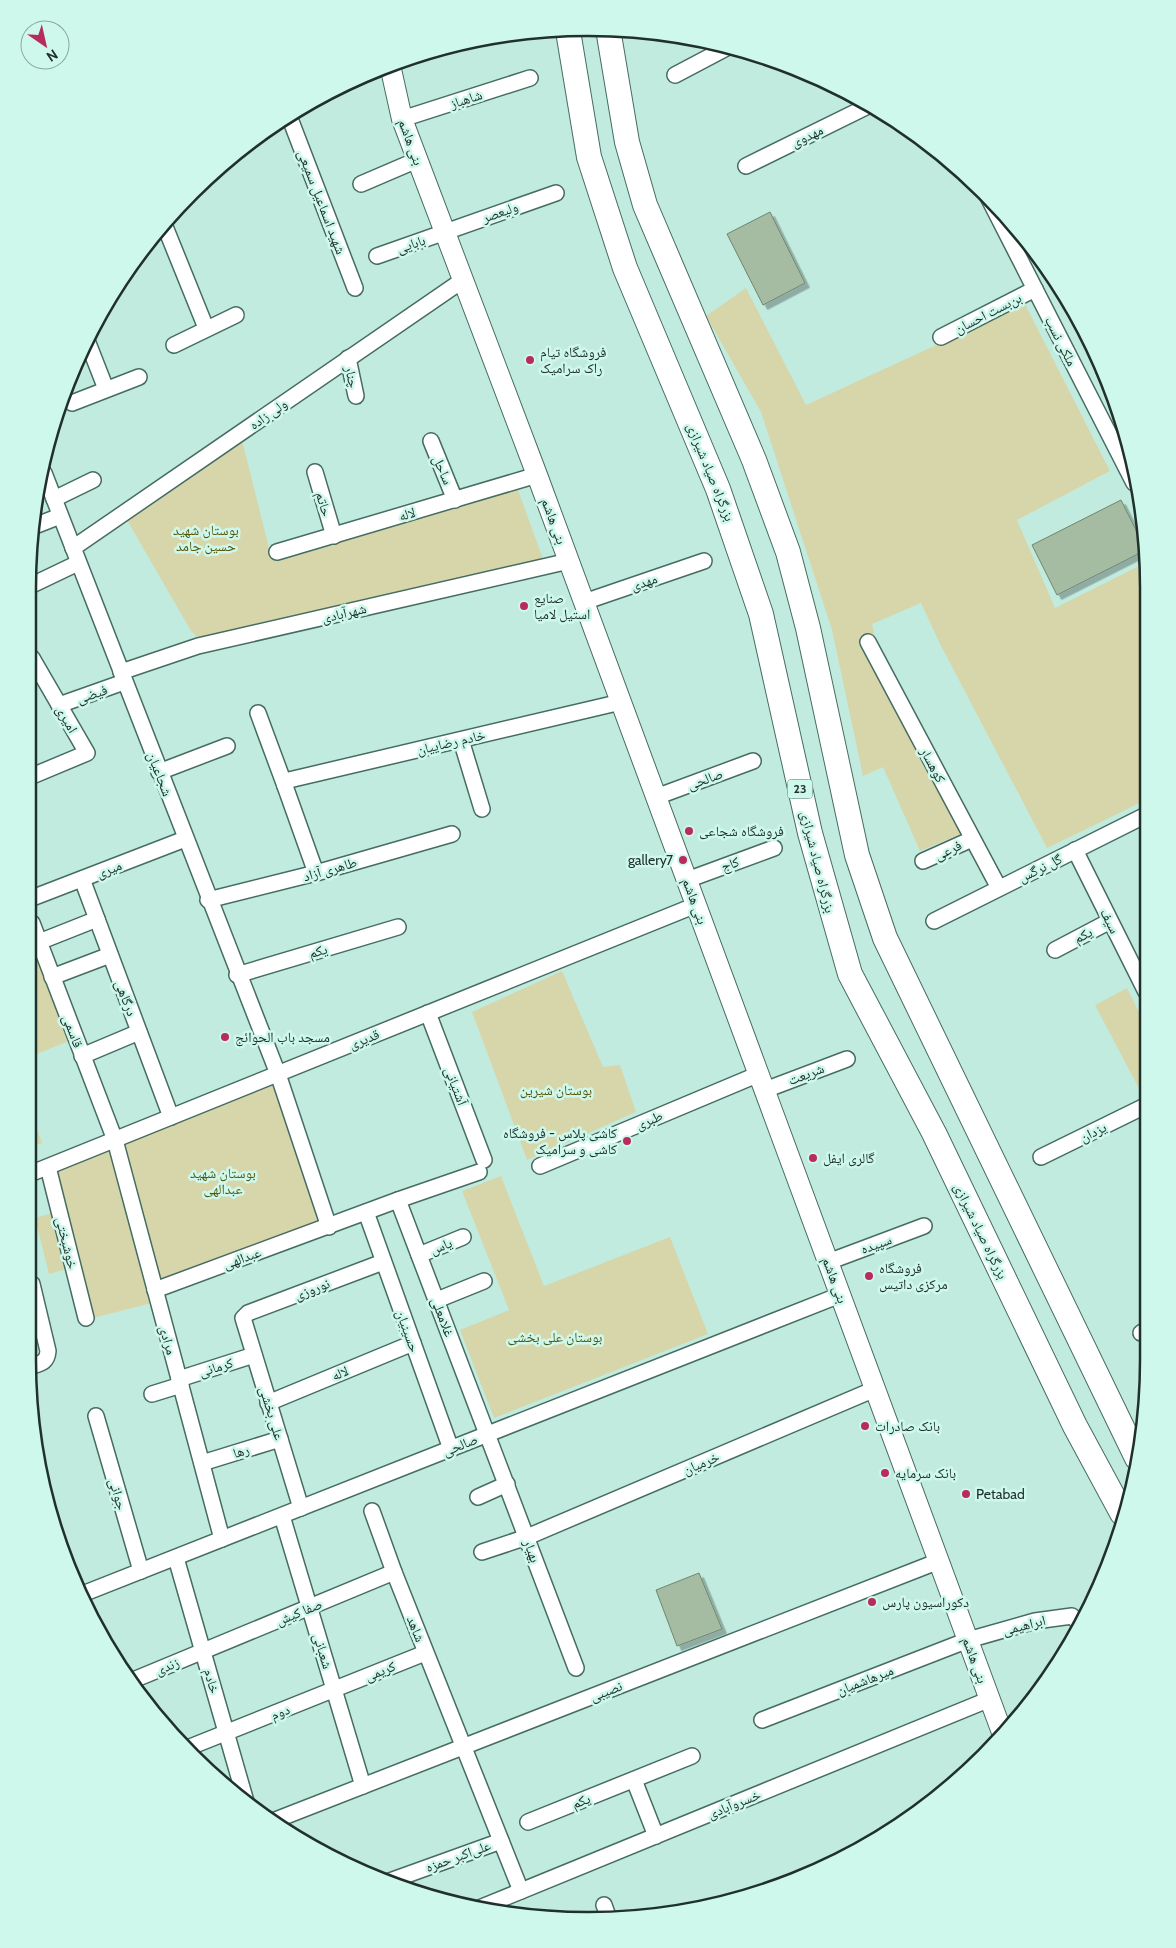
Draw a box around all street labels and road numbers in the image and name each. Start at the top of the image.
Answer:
street label: شاهباز [447,85,484,113]
street label: بنی هاشم [393,116,428,168]
street label: مهدوی [788,121,826,151]
street label: شهید اسماعیل سمیعی [294,147,350,257]
street label: ولیعصر [479,197,520,227]
street label: بابایی [394,231,428,257]
street label: بن‌بست احسان [951,288,1025,338]
street label: ملکی نسب [1041,313,1081,369]
street label: چنار [341,363,363,390]
street label: ولی زاده [245,394,291,434]
street label: بزرگراه صیاد شیرازی [683,420,739,524]
street label: ساحل [429,453,457,487]
street label: حاتم [311,490,336,519]
street label: بنی هاشم [536,495,571,547]
street label: لاله [397,503,417,525]
street label: مهدی [628,569,660,595]
street label: شهرآبادی [320,599,368,627]
street label: فیضی [74,680,110,708]
street label: امیری [52,702,82,736]
street label: خادم رضاییان [415,725,487,760]
street label: کوهسار [916,743,950,786]
street label: شجاعیان [143,749,177,799]
street label: صالحی [685,764,725,794]
road number: 23 [788,780,812,799]
street label: بزرگراه صیاد شیرازی [797,809,839,915]
street label: فرعی [931,836,965,864]
street label: گل نرگس [1015,850,1065,886]
street label: کاج [718,852,742,877]
street label: طاهری آزاد [301,853,359,885]
street label: میری [94,856,124,882]
street label: بنی هاشم [677,875,712,927]
street label: سیف [1096,905,1124,937]
street label: یکم [1071,923,1096,948]
street label: یکم [307,940,330,963]
street label: درگاهی [111,977,141,1019]
street label: قاسمی [58,1012,88,1050]
street label: قدیری [346,1025,382,1053]
street label: شریعت [786,1059,826,1089]
street label: آشتیانی [440,1064,472,1108]
street label: طبری [633,1106,665,1134]
street label: یزدان [1077,1118,1110,1146]
street label: بزرگراه صیاد شیرازی [950,1180,1012,1282]
street label: خوشبختی [52,1215,82,1271]
street label: سپیده [858,1230,894,1258]
street label: یاس [427,1233,455,1259]
street label: عبدالهی [221,1243,263,1273]
street label: بنی هاشم [817,1254,852,1306]
street label: نوروزی [292,1274,332,1304]
street label: غلامعلی [427,1295,459,1339]
street label: حسینیان [392,1307,424,1355]
street label: مرادی [155,1323,181,1357]
street label: کرمانی [197,1353,235,1381]
street label: لاله [329,1362,351,1384]
street label: علی بخشی [255,1384,289,1442]
street label: صالحی [440,1430,480,1460]
street label: رها [231,1440,251,1462]
street label: خرمیان [680,1447,722,1479]
street label: جوانی [105,1476,131,1512]
street label: بهیار [519,1536,544,1565]
street label: صفا کیش [273,1595,325,1629]
street label: ابراهیمی [1001,1611,1047,1639]
street label: شاهد [403,1613,429,1645]
street label: شعبانی [309,1631,337,1671]
street label: بنی هاشم [957,1634,992,1686]
street label: زندی [152,1653,182,1679]
street label: کریمی [362,1657,398,1685]
street label: میرهاشمیان [834,1661,896,1699]
street label: خادم [199,1666,224,1696]
street label: نصیبی [587,1677,625,1705]
street label: دوم [268,1700,293,1725]
street label: خسروآبادی [705,1785,763,1823]
street label: یکم [569,1789,594,1814]
street label: علی‌اکبر حمزه [423,1836,493,1876]

